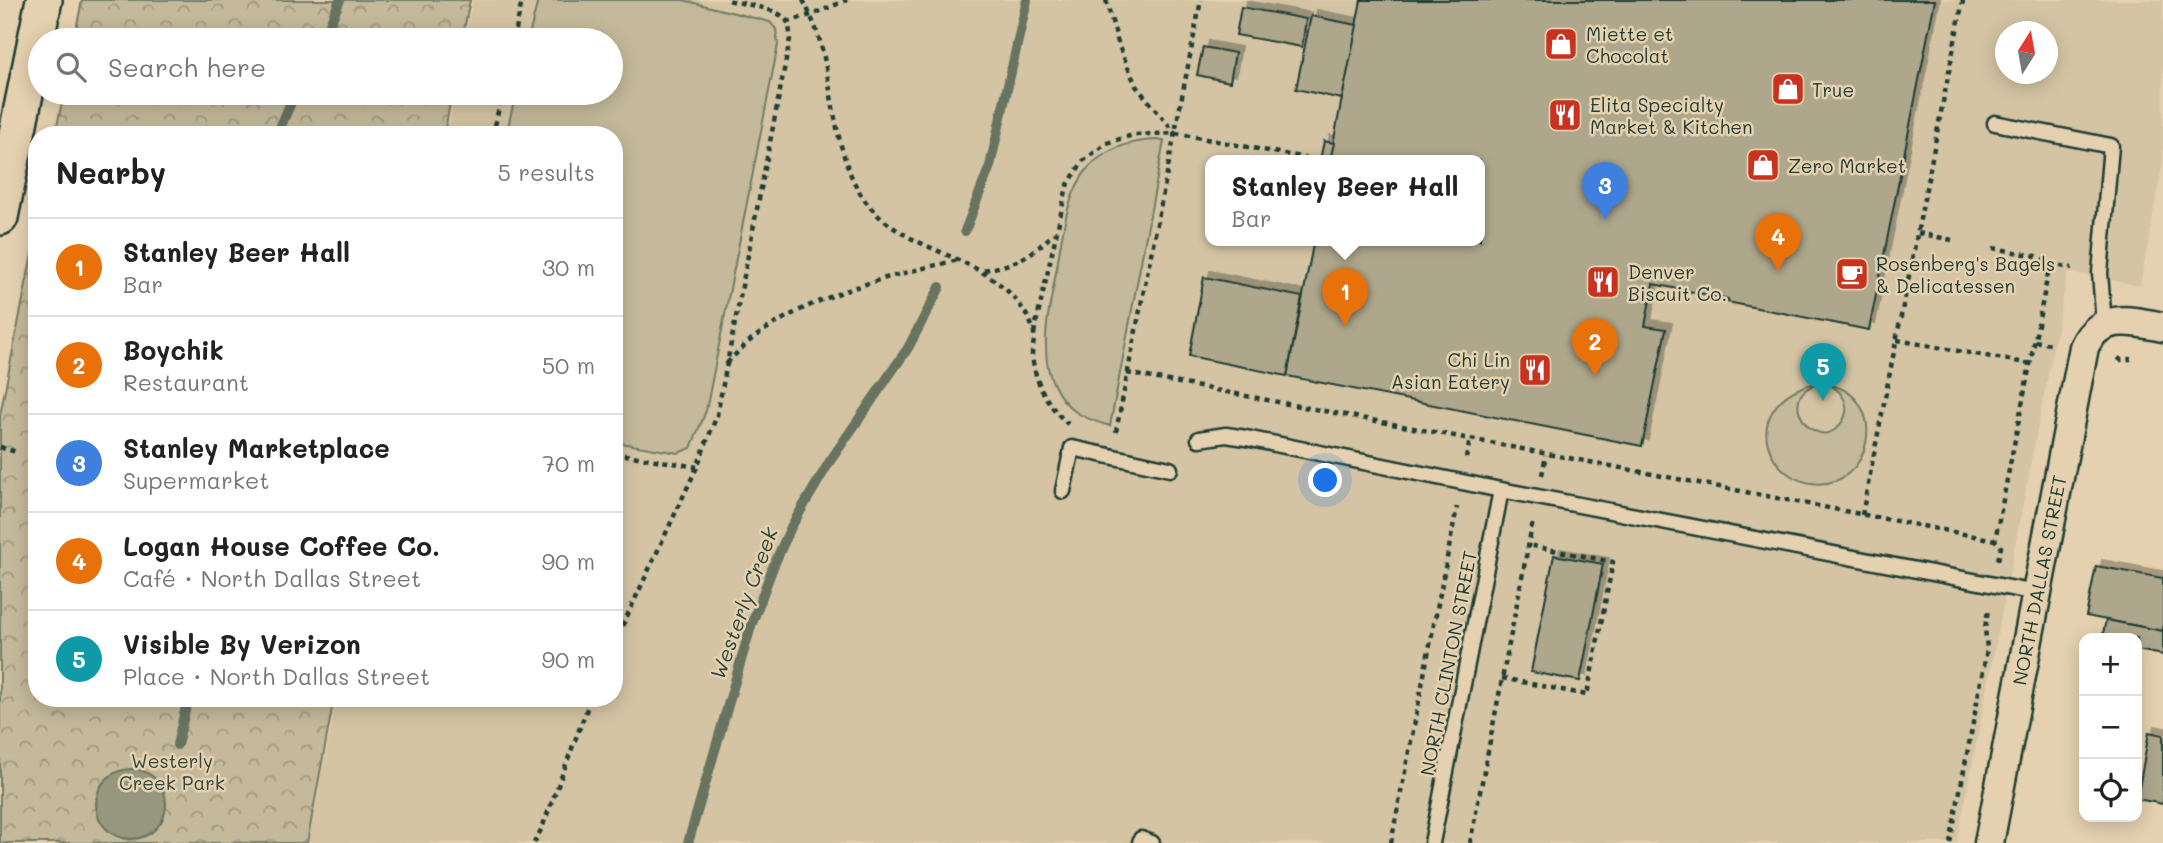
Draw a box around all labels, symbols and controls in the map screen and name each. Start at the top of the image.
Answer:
place label: Miette et Chocolat [1586,21,1673,68]
north arrow [1995,21,2058,84]
shop icon: Miette et Chocolat [1542,25,1580,63]
search box [28,28,623,105]
icon: search [52,48,90,86]
text: Search here [108,50,266,84]
shop icon: True [1769,70,1807,108]
place label: True [1812,77,1854,102]
place label: Elita Specialty Market & Kitchen [1590,92,1753,139]
restaurant icon: Elita Specialty Market & Kitchen [1546,96,1584,134]
shop icon: Zero Market [1744,146,1782,184]
text: Nearby [56,152,166,192]
place label: Zero Market [1788,153,1906,178]
popup [1205,155,1485,246]
text: 5 results [498,157,595,187]
pin: 3 [1582,162,1628,220]
text: Stanley Beer Hall [1231,169,1459,203]
text: Bar [1231,203,1272,233]
pin: 4 [1755,213,1801,271]
text: Stanley Beer Hall [123,235,350,269]
place label: Rosenberg's Bagels & Delicatessen [1876,251,2055,298]
text: 1 [74,252,84,282]
text: 30 m [542,252,595,282]
cafe icon: Rosenberg's Bagels & Delicatessen [1833,255,1871,293]
place label: Denver Biscuit Co. [1628,259,1727,306]
restaurant icon: Denver Biscuit Co. [1584,263,1622,301]
pin: 1 [1322,268,1368,326]
text: Bar [123,269,163,299]
pin: 2 [1572,318,1618,376]
text: Boychik [123,333,224,367]
pin: 5 [1800,343,1846,401]
place label: Chi Lin Asian Eatery [1391,347,1510,394]
text: 2 [73,350,85,380]
text: 50 m [542,350,595,380]
restaurant icon: Chi Lin Asian Eatery [1516,351,1554,389]
text: Restaurant [123,367,249,397]
text: Stanley Marketplace [123,431,390,465]
text: 3 [72,448,86,478]
text: 70 m [542,448,595,478]
your location [1308,463,1342,497]
text: Supermarket [123,465,269,495]
street label: NORTH DALLAS STREET [2006,473,2072,687]
water label: Westerly Creek [703,522,783,683]
text: Logan House Coffee Co. [123,529,440,563]
text: 4 [72,546,86,576]
text: 90 m [542,546,595,576]
street label: NORTH CLINTON STREET [1414,548,1482,778]
text: Café · North Dallas Street [123,563,421,593]
text: Visible By Verizon [123,627,361,661]
map controls [2079,633,2142,822]
button: + [2079,633,2142,696]
text: 5 [72,644,86,674]
text: 90 m [542,644,595,674]
text: Place · North Dallas Street [123,661,430,691]
button: − [2079,696,2142,759]
park label: Westerly Creek Park [119,748,225,795]
button: locate [2079,759,2142,822]

